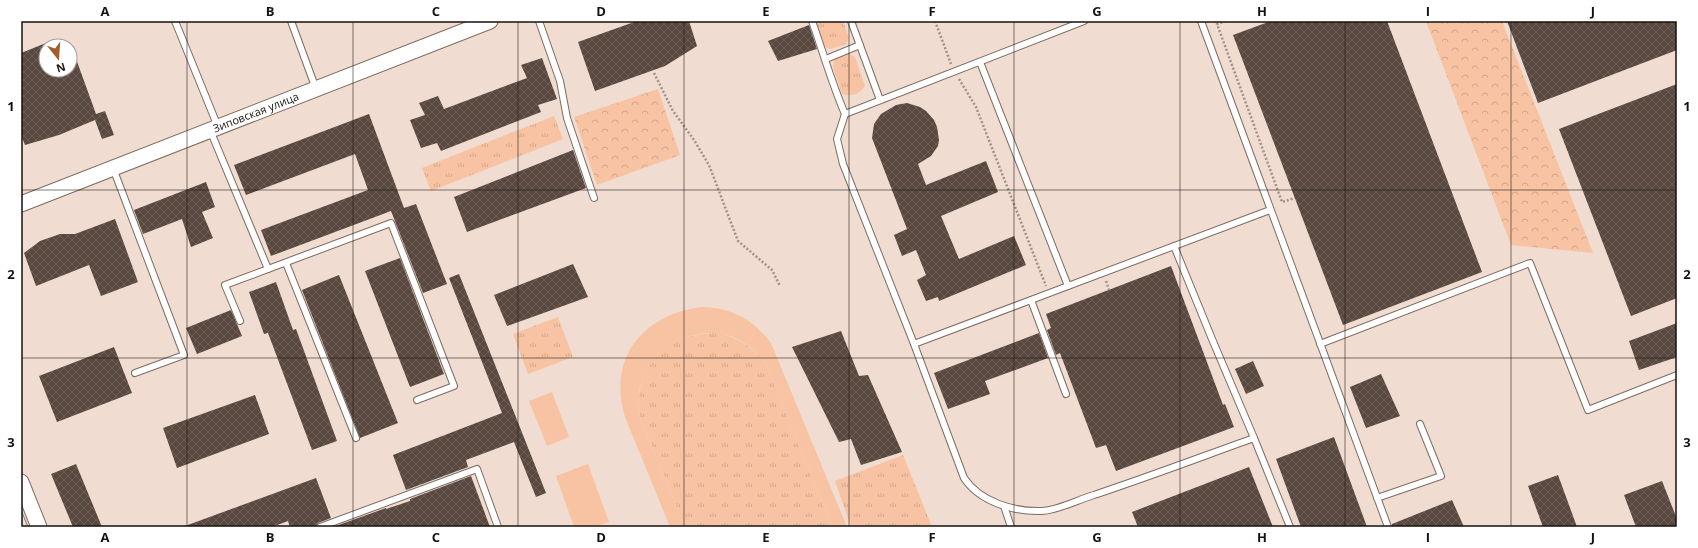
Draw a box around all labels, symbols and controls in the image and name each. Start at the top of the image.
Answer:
text: A [101,2,110,20]
text: B [266,2,275,20]
text: C [432,2,440,20]
text: D [596,2,606,20]
text: E [762,2,770,20]
text: F [928,2,936,20]
text: G [1092,2,1102,20]
text: H [1257,2,1267,20]
text: I [1426,2,1430,20]
text: J [1590,2,1595,20]
north arrow [38,38,78,78]
text: N [55,60,68,77]
street label: Зиповская улица [210,88,301,135]
text: 1 [7,97,15,115]
text: 1 [1683,97,1691,115]
text: 2 [7,265,15,283]
text: 2 [1683,265,1691,283]
text: 3 [7,433,15,451]
text: 3 [1683,433,1691,451]
text: A [101,528,110,546]
text: B [266,528,275,546]
text: C [432,528,440,546]
text: D [596,528,606,546]
text: E [762,528,770,546]
text: F [928,528,936,546]
text: G [1092,528,1102,546]
text: H [1257,528,1267,546]
text: I [1426,528,1430,546]
text: J [1590,528,1595,546]

